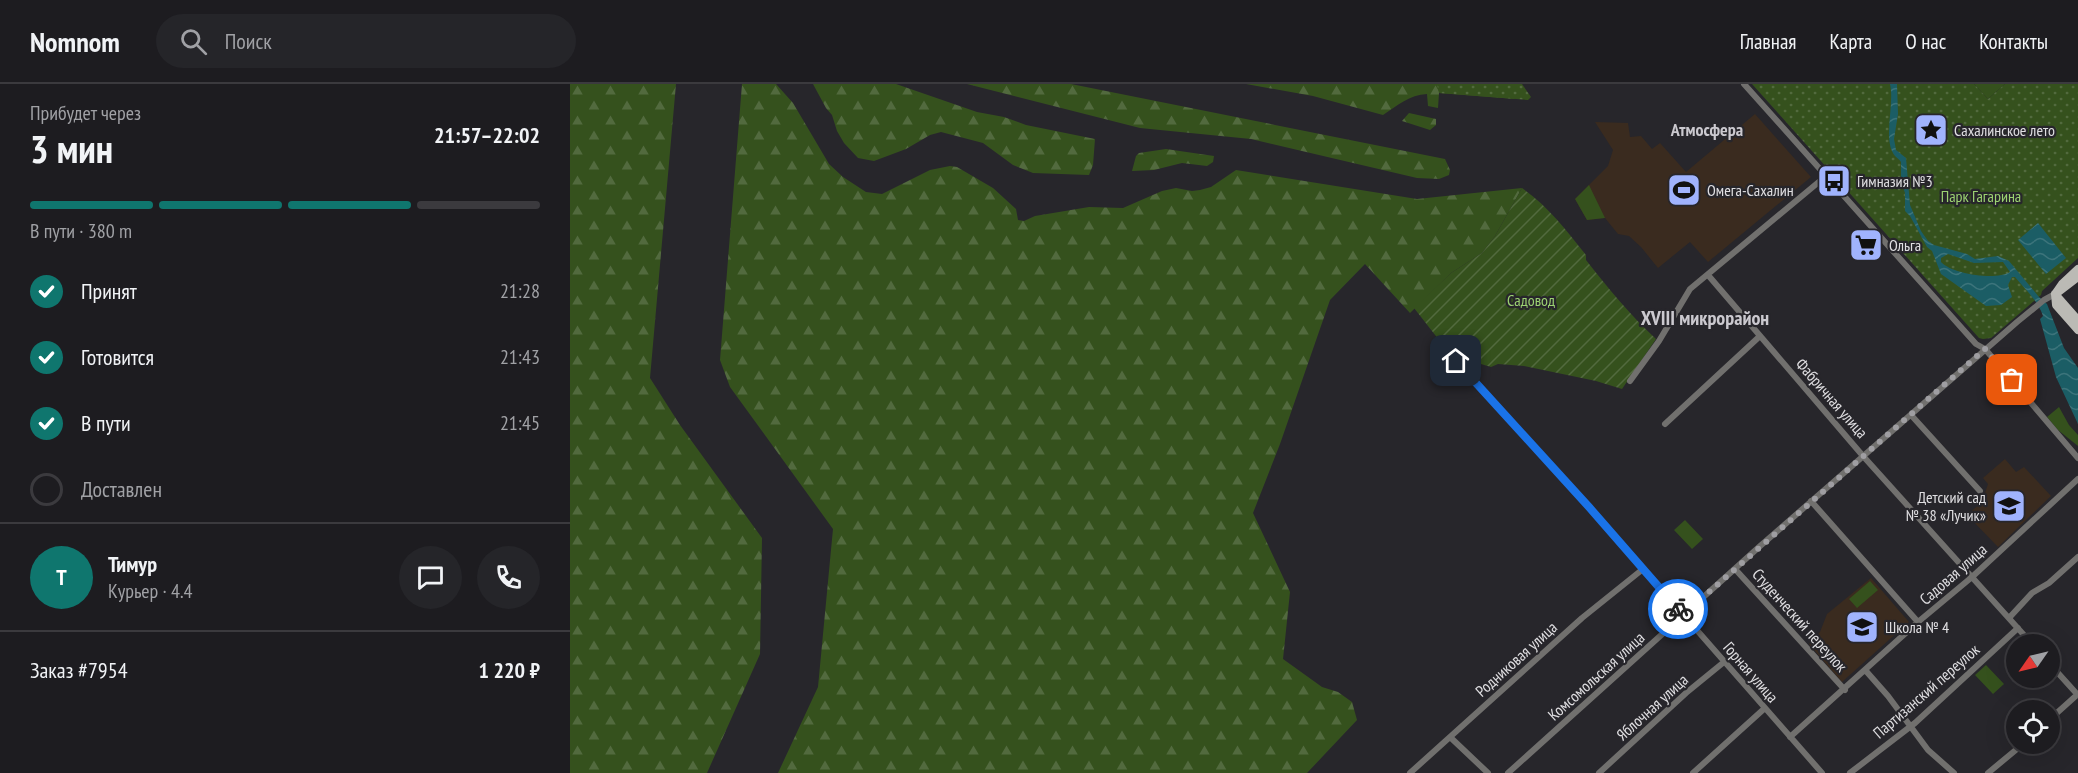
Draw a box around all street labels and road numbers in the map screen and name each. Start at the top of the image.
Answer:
street label: Фабричная улица [1792,354,1872,442]
street label: Садовая улица [1915,539,1991,609]
street label: Студенческий переулок [1748,564,1852,676]
street label: Родниковая улица [1471,617,1561,701]
street label: Комсомольская улица [1544,627,1648,725]
street label: Горная улица [1719,638,1783,706]
street label: Партизанский переулок [1869,639,1984,743]
street label: Яблочная улица [1612,670,1692,744]

